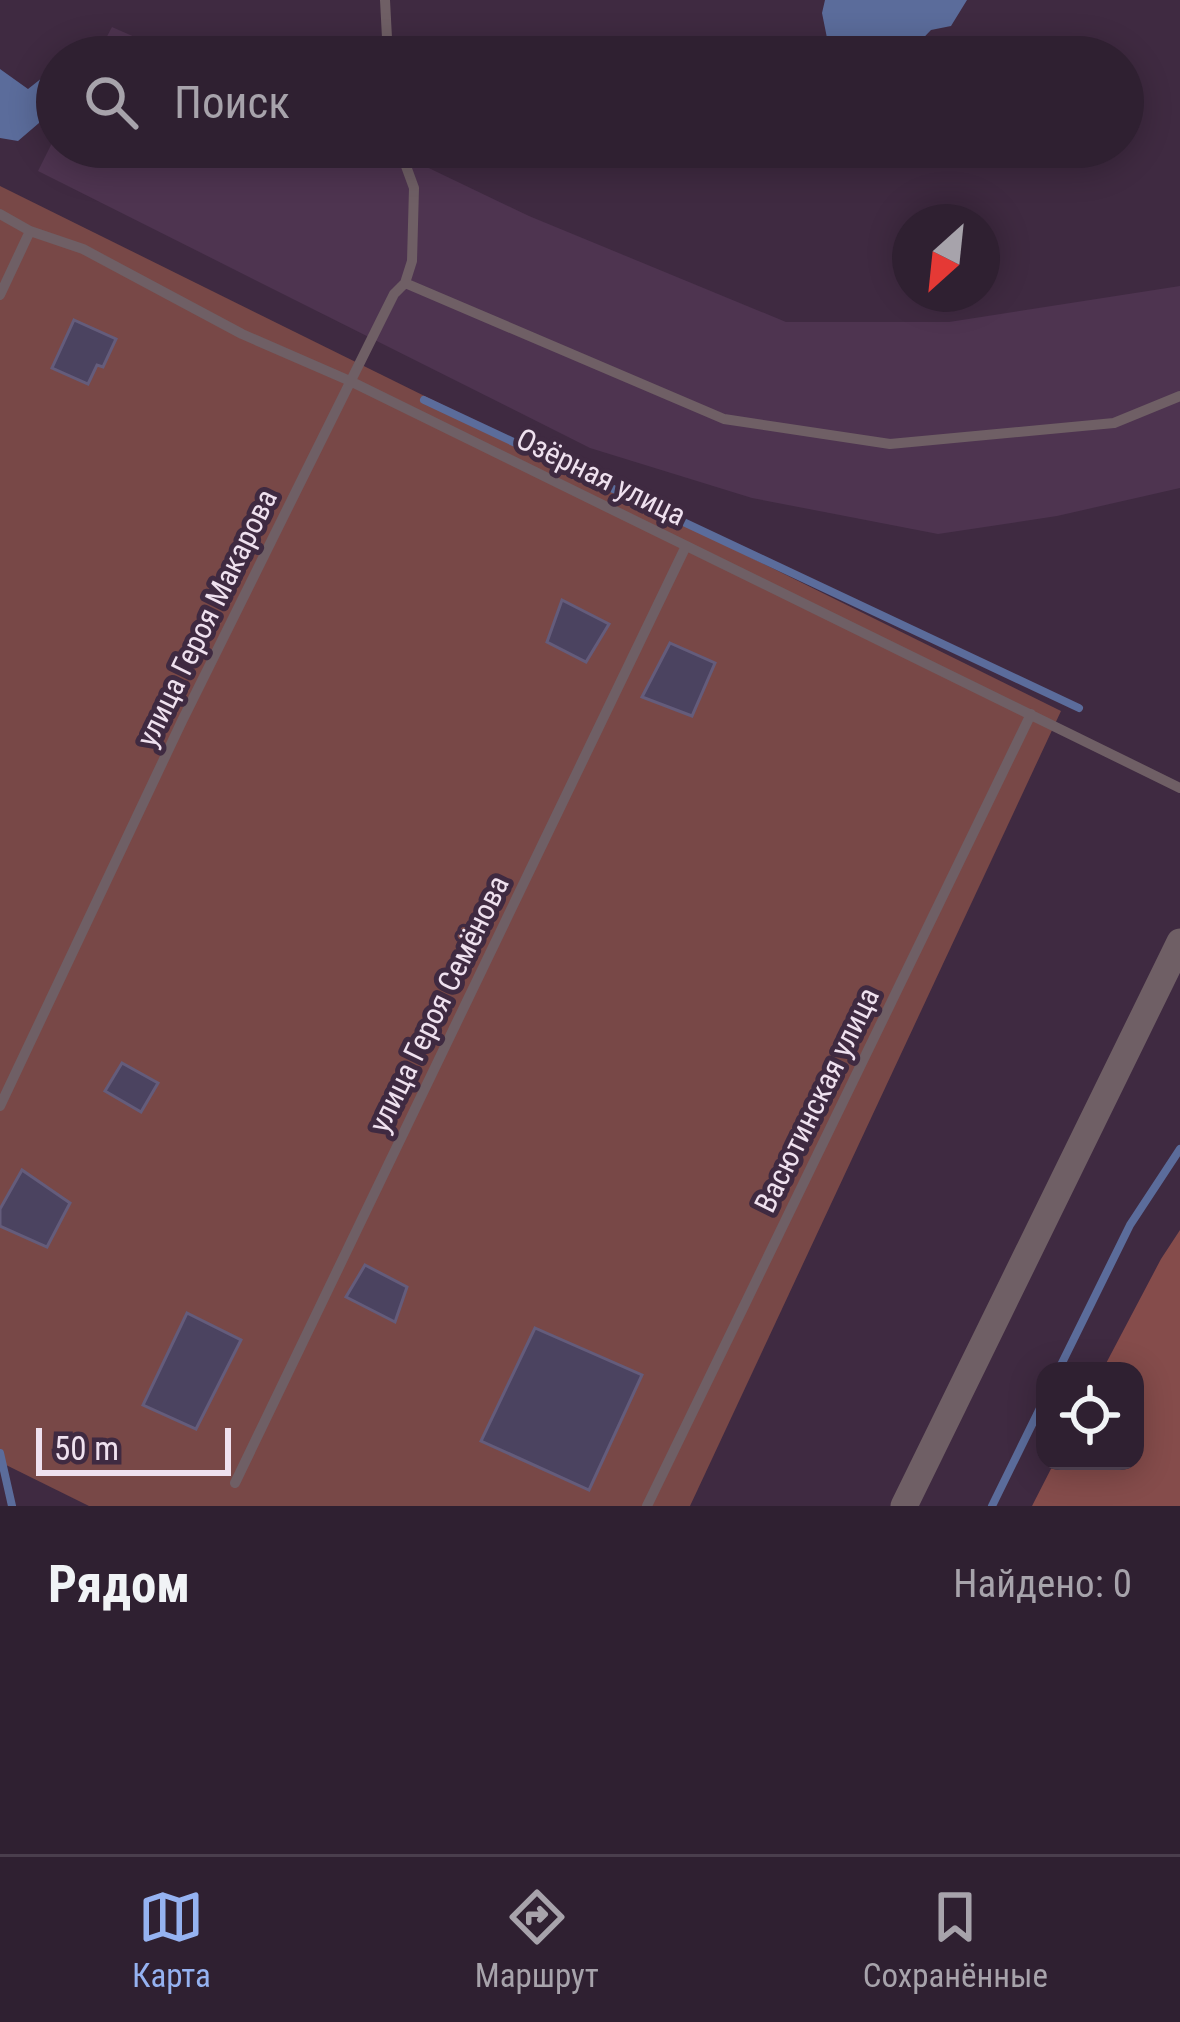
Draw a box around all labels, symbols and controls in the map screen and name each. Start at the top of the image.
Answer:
search box [36,36,1144,168]
icon: search [78,69,144,135]
text: Поиск [174,76,290,129]
north arrow [892,204,1000,312]
street label: Озёрная улица [511,421,692,533]
street label: улица Героя Макарова [129,483,284,752]
street label: улица Героя Семёнова [361,870,516,1138]
street label: Васютинская улица [747,982,886,1218]
map controls [1036,1362,1144,1470]
button: locate [1036,1362,1144,1470]
scale bar [36,1422,231,1475]
text: 50 m [54,1429,119,1468]
text: Рядом [48,1555,190,1614]
text: Найдено: 0 [953,1561,1132,1607]
tab: Карта [132,1884,211,1995]
tab: Маршрут [475,1884,599,1995]
tab: Сохранённые [863,1884,1048,1995]

